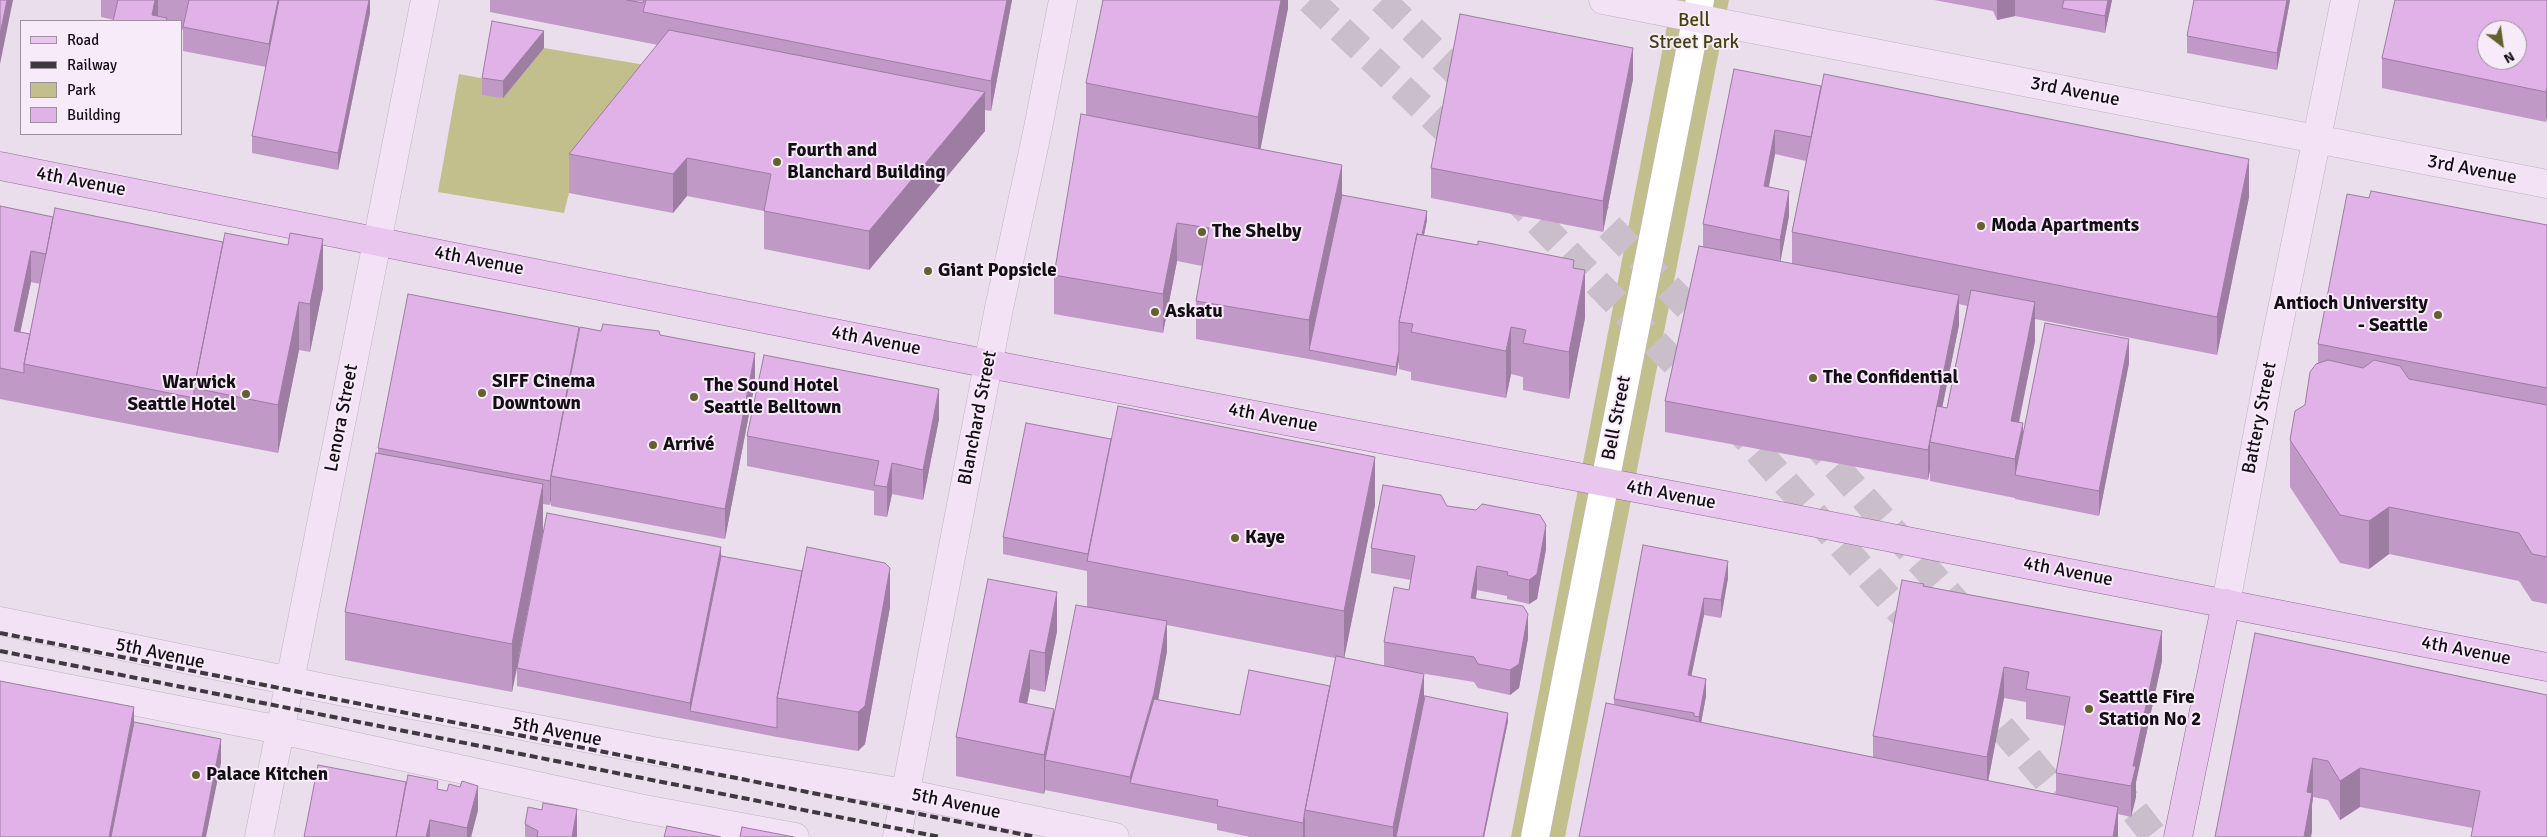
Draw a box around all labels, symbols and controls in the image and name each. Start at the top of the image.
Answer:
park label: Bell Street Park [1649,10,1739,54]
legend [20,20,182,135]
north arrow [2477,20,2527,70]
text: Road [67,31,99,49]
text: N [2501,48,2518,67]
text: Railway [67,56,117,74]
street label: 3rd Avenue [2028,72,2122,112]
text: Park [67,81,96,99]
text: Building [67,106,121,124]
place label: Fourth and Blanchard Building [787,140,946,184]
street label: 3rd Avenue [2425,150,2519,190]
marker: Fourth and Blanchard Building [771,156,783,168]
street label: 4th Avenue [34,162,128,202]
place label: Moda Apartments [1991,215,2139,237]
marker: Moda Apartments [1975,220,1987,232]
place label: The Shelby [1212,221,1301,243]
marker: The Shelby [1196,226,1208,238]
street label: 4th Avenue [432,241,526,281]
place label: Giant Popsicle [938,260,1057,282]
marker: Giant Popsicle [922,265,934,277]
place label: Antioch University - Seattle [2274,293,2428,337]
place label: Askatu [1165,301,1223,323]
marker: Askatu [1149,306,1161,318]
marker: Antioch University - Seattle [2432,309,2444,321]
street label: 4th Avenue [829,321,923,361]
street label: Blanchard Street [954,349,1002,487]
street label: Battery Street [2238,360,2282,476]
street label: Lenora Street [320,362,364,474]
place label: The Confidential [1823,367,1958,389]
place label: SIFF Cinema Downtown [492,371,595,415]
place label: Warwick Seattle Hotel [127,372,236,416]
marker: The Confidential [1807,372,1819,384]
street label: Bell Street [1598,374,1636,462]
place label: The Sound Hotel Seattle Belltown [704,375,841,419]
marker: SIFF Cinema Downtown [476,387,488,399]
marker: Warwick Seattle Hotel [240,388,252,400]
marker: The Sound Hotel Seattle Belltown [688,391,700,403]
street label: 4th Avenue [1226,398,1320,438]
place label: Arrivé [663,434,714,456]
marker: Arrivé [647,439,659,451]
street label: 4th Avenue [1624,475,1718,515]
place label: Kaye [1245,527,1285,549]
marker: Kaye [1229,532,1241,544]
street label: 4th Avenue [2021,552,2115,592]
street label: 4th Avenue [2419,631,2513,671]
street label: 5th Avenue [113,633,207,675]
place label: Seattle Fire Station No 2 [2099,687,2201,731]
marker: Seattle Fire Station No 2 [2083,703,2095,715]
street label: 5th Avenue [510,712,604,752]
place label: Palace Kitchen [206,764,328,786]
marker: Palace Kitchen [190,769,202,781]
street label: 5th Avenue [909,783,1003,825]

